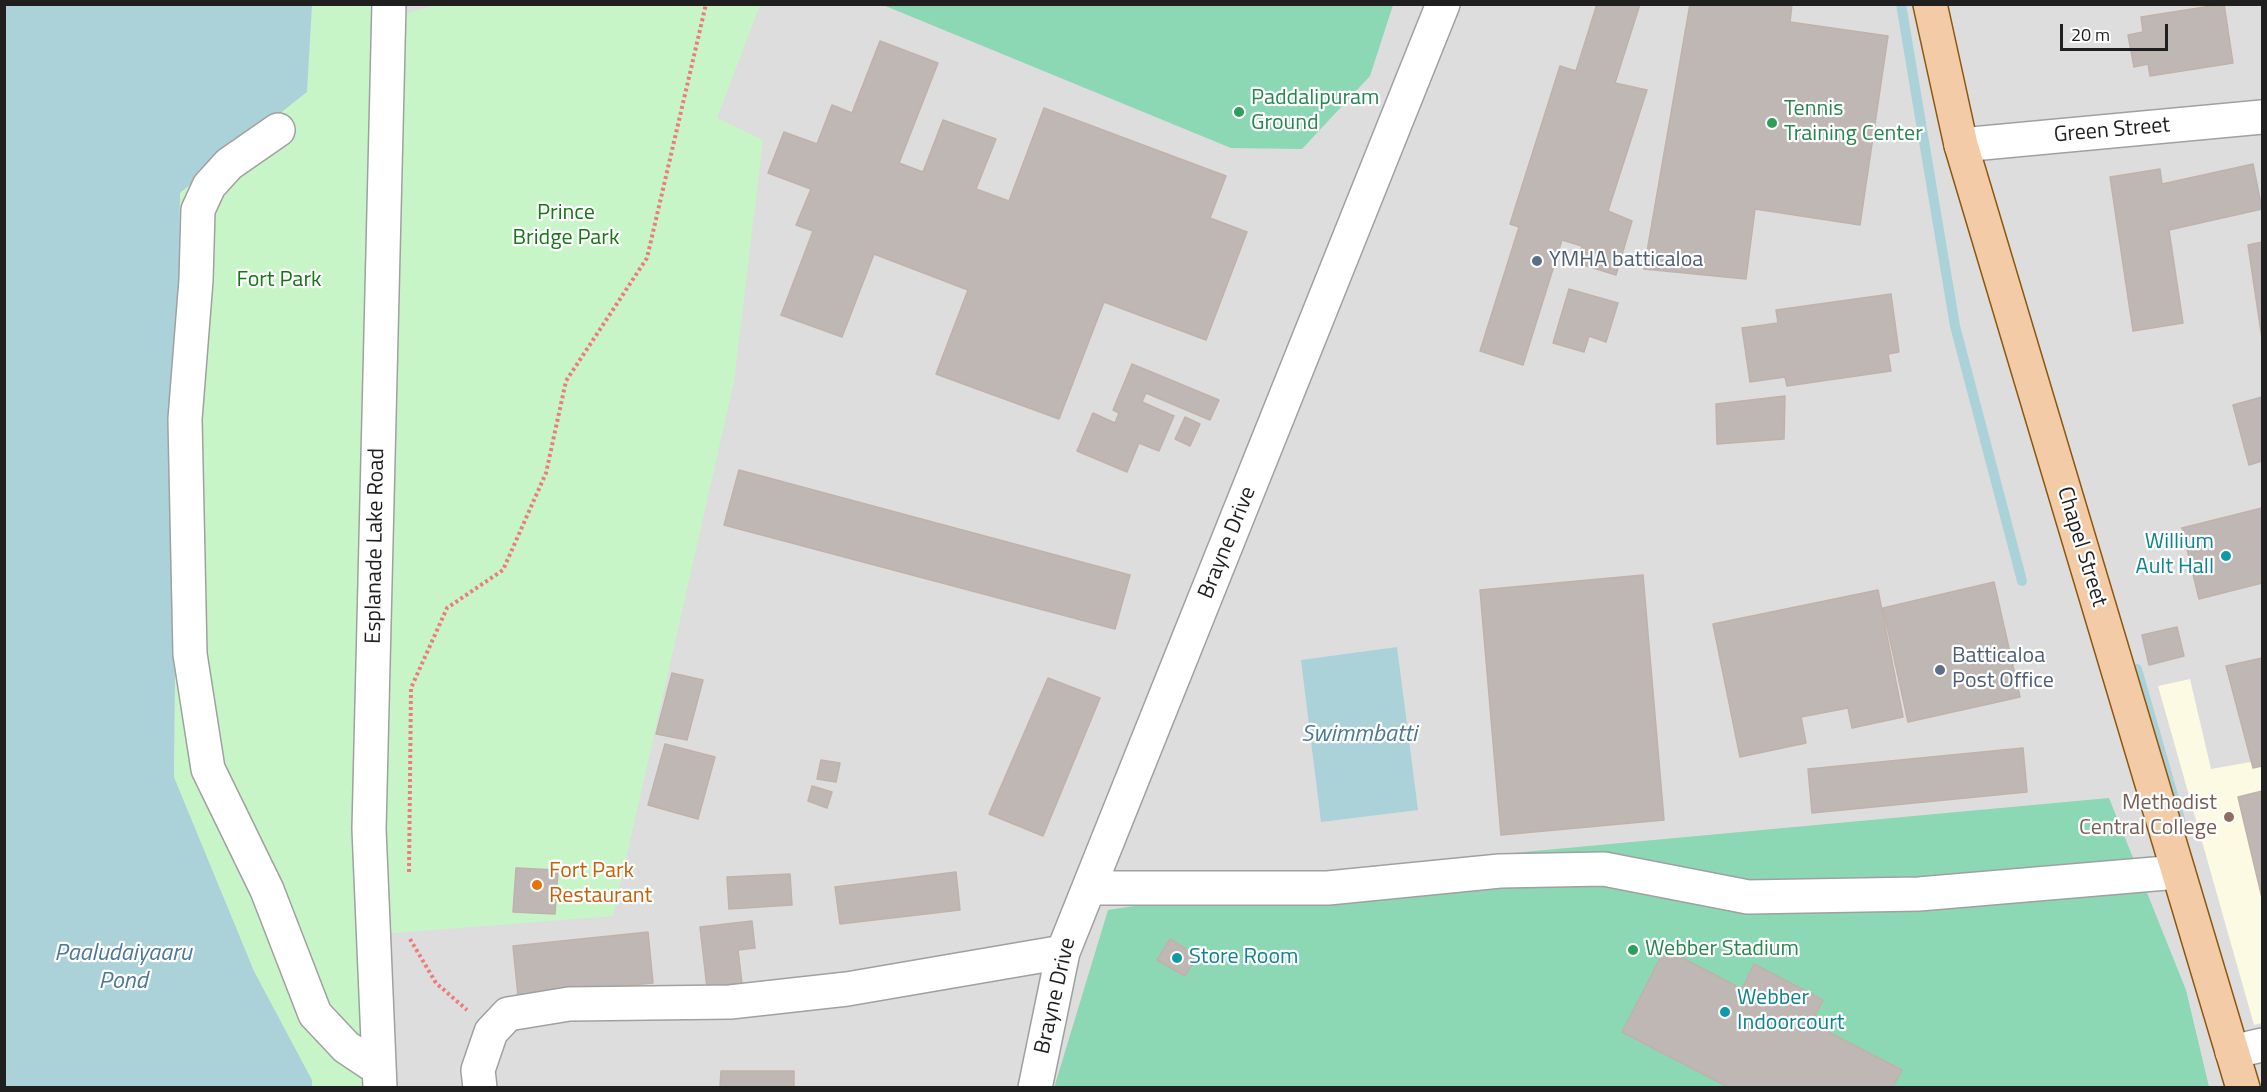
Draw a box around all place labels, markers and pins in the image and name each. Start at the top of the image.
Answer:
place label: Paddalipuram Ground [1251,86,1379,138]
place label: Tennis Training Center [1784,97,1923,148]
marker: Paddalipuram Ground [1232,105,1246,119]
marker: Tennis Training Center [1765,116,1779,130]
place label: YMHA batticaloa [1549,248,1703,274]
marker: YMHA batticaloa [1530,254,1544,268]
place label: Willium Ault Hall [2136,530,2214,582]
marker: Willium Ault Hall [2219,549,2233,563]
place label: Batticaloa Post Office [1952,644,2054,696]
marker: Batticaloa Post Office [1933,663,1947,677]
place label: Methodist Central College [2079,791,2217,842]
marker: Methodist Central College [2222,810,2236,824]
place label: Fort Park Restaurant [549,859,652,910]
marker: Fort Park Restaurant [530,878,544,892]
place label: Webber Stadium [1645,937,1799,963]
marker: Webber Stadium [1626,943,1640,957]
place label: Store Room [1189,945,1298,971]
marker: Store Room [1170,951,1184,965]
place label: Webber Indoorcourt [1737,986,1845,1038]
marker: Webber Indoorcourt [1718,1005,1732,1019]

